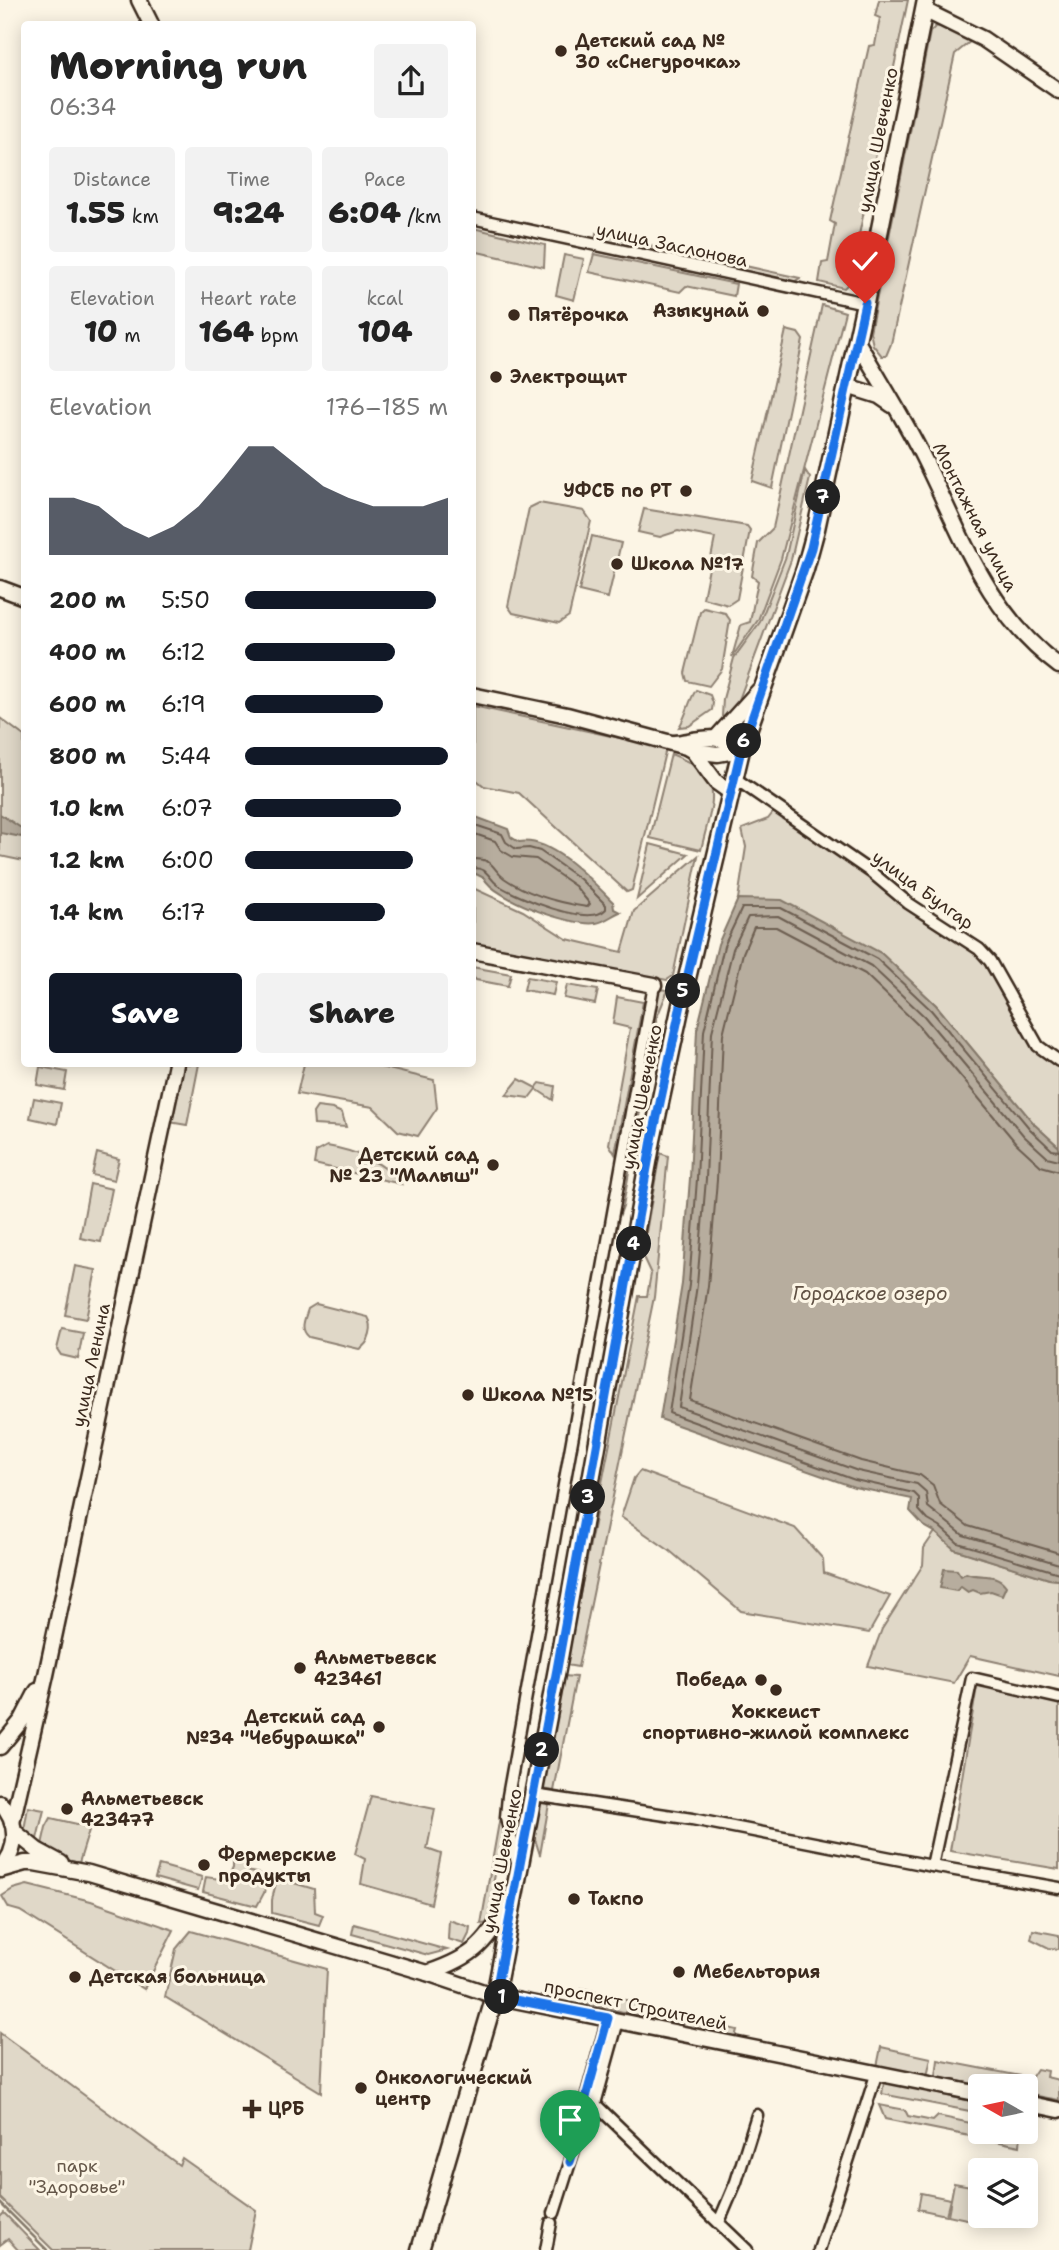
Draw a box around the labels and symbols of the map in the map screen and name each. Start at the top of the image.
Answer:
place label: Детский сад № 30 «Снегурочка» [575,29,741,74]
marker: Детский сад № 30 «Снегурочка» [553,43,569,59]
street label: улица Шевченко [852,65,904,215]
street label: улица Заслонова [594,217,750,273]
pin [835,231,895,303]
place label: Азыкунай [653,299,749,323]
place label: Пятёрочка [528,303,629,327]
marker: Азыкунай [755,303,771,319]
marker: Пятёрочка [506,307,522,323]
place label: Электрощит [510,365,627,389]
marker: Электрощит [488,369,504,385]
street label: Монтажная улица [927,438,1023,596]
place label: УФСБ по РТ [563,479,672,503]
pin: 7 [806,480,840,514]
marker: УФСБ по РТ [678,483,694,499]
place label: Школа №17 [631,552,744,576]
marker: Школа №17 [609,556,625,572]
pin: 6 [726,724,762,758]
street label: улица Булгар [867,845,979,935]
pin: 5 [666,974,700,1009]
street label: улица Шевченко [616,1022,668,1172]
place label: Детский сад № 23 "Малыш" [329,1143,479,1188]
marker: Детский сад № 23 "Малыш" [485,1157,501,1173]
pin: 4 [616,1226,652,1262]
water label: Городское озеро [793,1281,947,1306]
street label: улица Ленина [66,1301,116,1429]
place label: Школа №15 [482,1383,594,1407]
marker: Школа №15 [460,1387,476,1403]
pin: 3 [570,1480,606,1514]
place label: Альметьевск 423461 [314,1646,436,1691]
marker: Альметьевск 423461 [292,1660,308,1676]
place label: Победа [676,1668,748,1692]
marker: Победа [753,1672,769,1688]
marker: Хоккеист спортивно-жилой комплекс [768,1682,784,1698]
place label: Хоккеист спортивно-жилой комплекс [643,1700,909,1745]
place label: Детский сад №34 "Чебурашка" [186,1705,365,1750]
marker: Детский сад №34 "Чебурашка" [371,1719,387,1735]
pin: 2 [524,1732,560,1768]
street label: улица Шевченко [476,1786,528,1936]
place label: Альметьевск 423477 [81,1787,203,1832]
marker: Альметьевск 423477 [59,1801,75,1817]
place label: Фермерские продукты [218,1843,337,1888]
marker: Фермерские продукты [196,1857,212,1873]
place label: Такпо [588,1887,644,1911]
marker: Такпо [566,1891,582,1907]
place label: Мебельтория [693,1960,820,1984]
marker: Мебельтория [671,1964,687,1980]
place label: Детская больница [89,1965,266,1989]
marker: Детская больница [67,1969,83,1985]
street label: проспект Строителей [542,1974,730,2036]
pin: 1 [484,1980,520,2014]
place label: Онкологический центр [375,2066,532,2111]
north arrow [968,2074,1038,2144]
marker: Онкологический центр [353,2080,369,2096]
pin [540,2090,600,2162]
place label: ЦРБ [268,2097,304,2121]
marker: ЦРБ [242,2099,262,2119]
park label: парк "Здоровье" [28,2154,126,2199]

